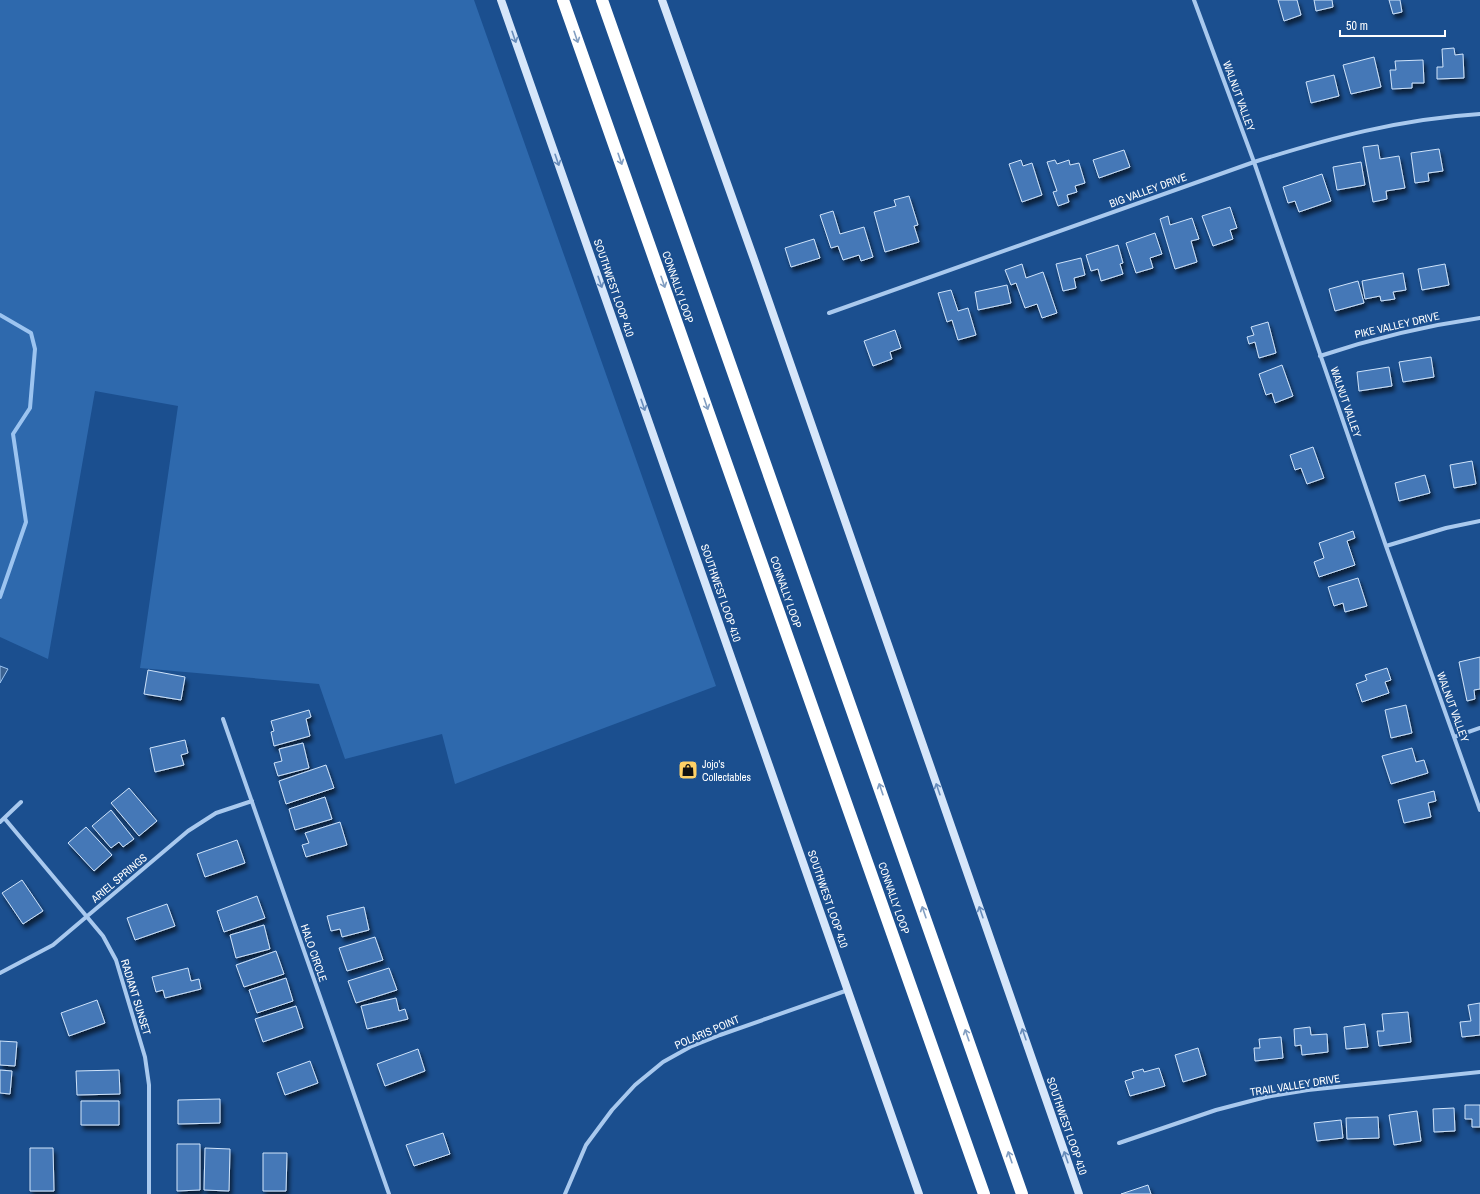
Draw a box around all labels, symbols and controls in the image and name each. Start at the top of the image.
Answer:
scale bar [1340,12,1445,38]
text: 50 m [1346,18,1368,34]
one-way arrow [511,30,518,43]
one-way arrow [573,30,581,42]
street label: WALNUT VALLEY [1220,59,1258,133]
one-way arrow [554,153,561,166]
one-way arrow [616,153,624,165]
street label: BIG VALLEY DRIVE [1107,169,1189,211]
street label: SOUTHWEST LOOP 410 [591,237,637,339]
street label: CONNALLY LOOP [659,249,697,325]
one-way arrow [660,275,667,288]
one-way arrow [597,276,604,289]
street label: PIKE VALLEY DRIVE [1353,308,1441,342]
street label: WALNUT VALLEY [1327,365,1365,439]
one-way arrow [640,398,647,411]
one-way arrow [703,398,711,410]
street label: SOUTHWEST LOOP 410 [698,542,744,644]
street label: CONNALLY LOOP [767,554,805,630]
street label: WALNUT VALLEY [1434,670,1472,744]
place label: Jojo's Collectables [702,757,752,784]
shop icon: Jojo's Collectables [677,759,699,781]
one-way arrow [934,783,942,795]
one-way arrow [876,784,884,796]
street label: SOUTHWEST LOOP 410 [805,848,851,950]
street label: ARIEL SPRINGS [87,851,150,906]
street label: CONNALLY LOOP [875,860,913,936]
one-way arrow [977,905,984,918]
one-way arrow [919,906,927,918]
street label: HALO CIRCLE [298,922,330,984]
street label: RADIANT SUNSET [118,957,154,1037]
street label: POLARIS POINT [672,1012,742,1052]
one-way arrow [962,1029,970,1041]
one-way arrow [1019,1029,1027,1041]
street label: TRAIL VALLEY DRIVE [1249,1071,1341,1099]
street label: SOUTHWEST LOOP 410 [1044,1075,1090,1177]
one-way arrow [1005,1152,1013,1164]
one-way arrow [1062,1152,1070,1164]

